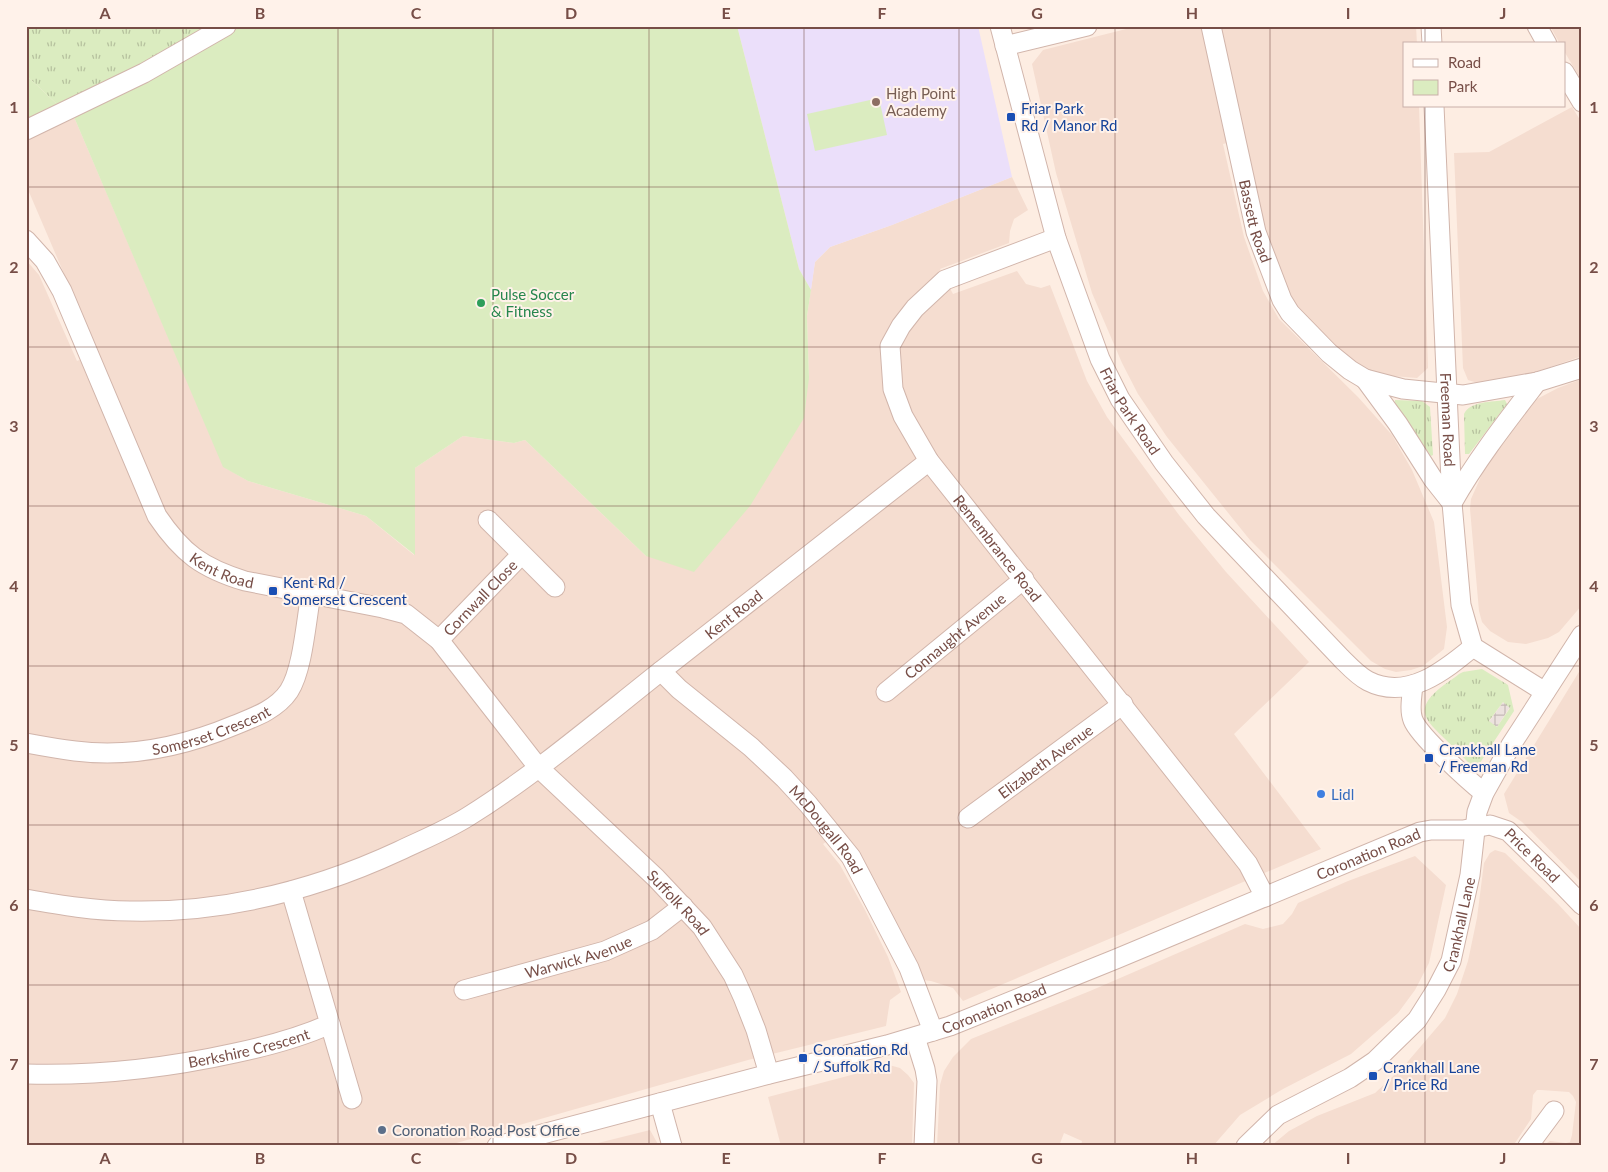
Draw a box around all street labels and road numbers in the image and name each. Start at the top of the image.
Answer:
street label: Bassett Road [1236,178,1276,265]
street label: Friar Park Road [1096,364,1164,458]
street label: Freeman Road [1437,372,1459,467]
street label: Remembrance Road [950,491,1046,605]
street label: Kent Road [186,548,255,592]
street label: Cornwall Close [439,556,521,639]
street label: Kent Road [701,586,766,642]
street label: Connaught Avenue [901,589,1009,682]
street label: Somerset Crescent [151,701,274,758]
street label: Elizabeth Avenue [994,720,1096,802]
street label: McDougall Road [786,781,867,877]
street label: Coronation Road [1313,824,1423,883]
street label: Price Road [1501,824,1564,886]
street label: Suffolk Road [644,866,714,938]
street label: Crankhall Lane [1438,875,1478,975]
street label: Warwick Avenue [523,931,634,982]
street label: Coronation Road [940,979,1049,1037]
street label: Berkshire Crescent [187,1024,312,1071]

